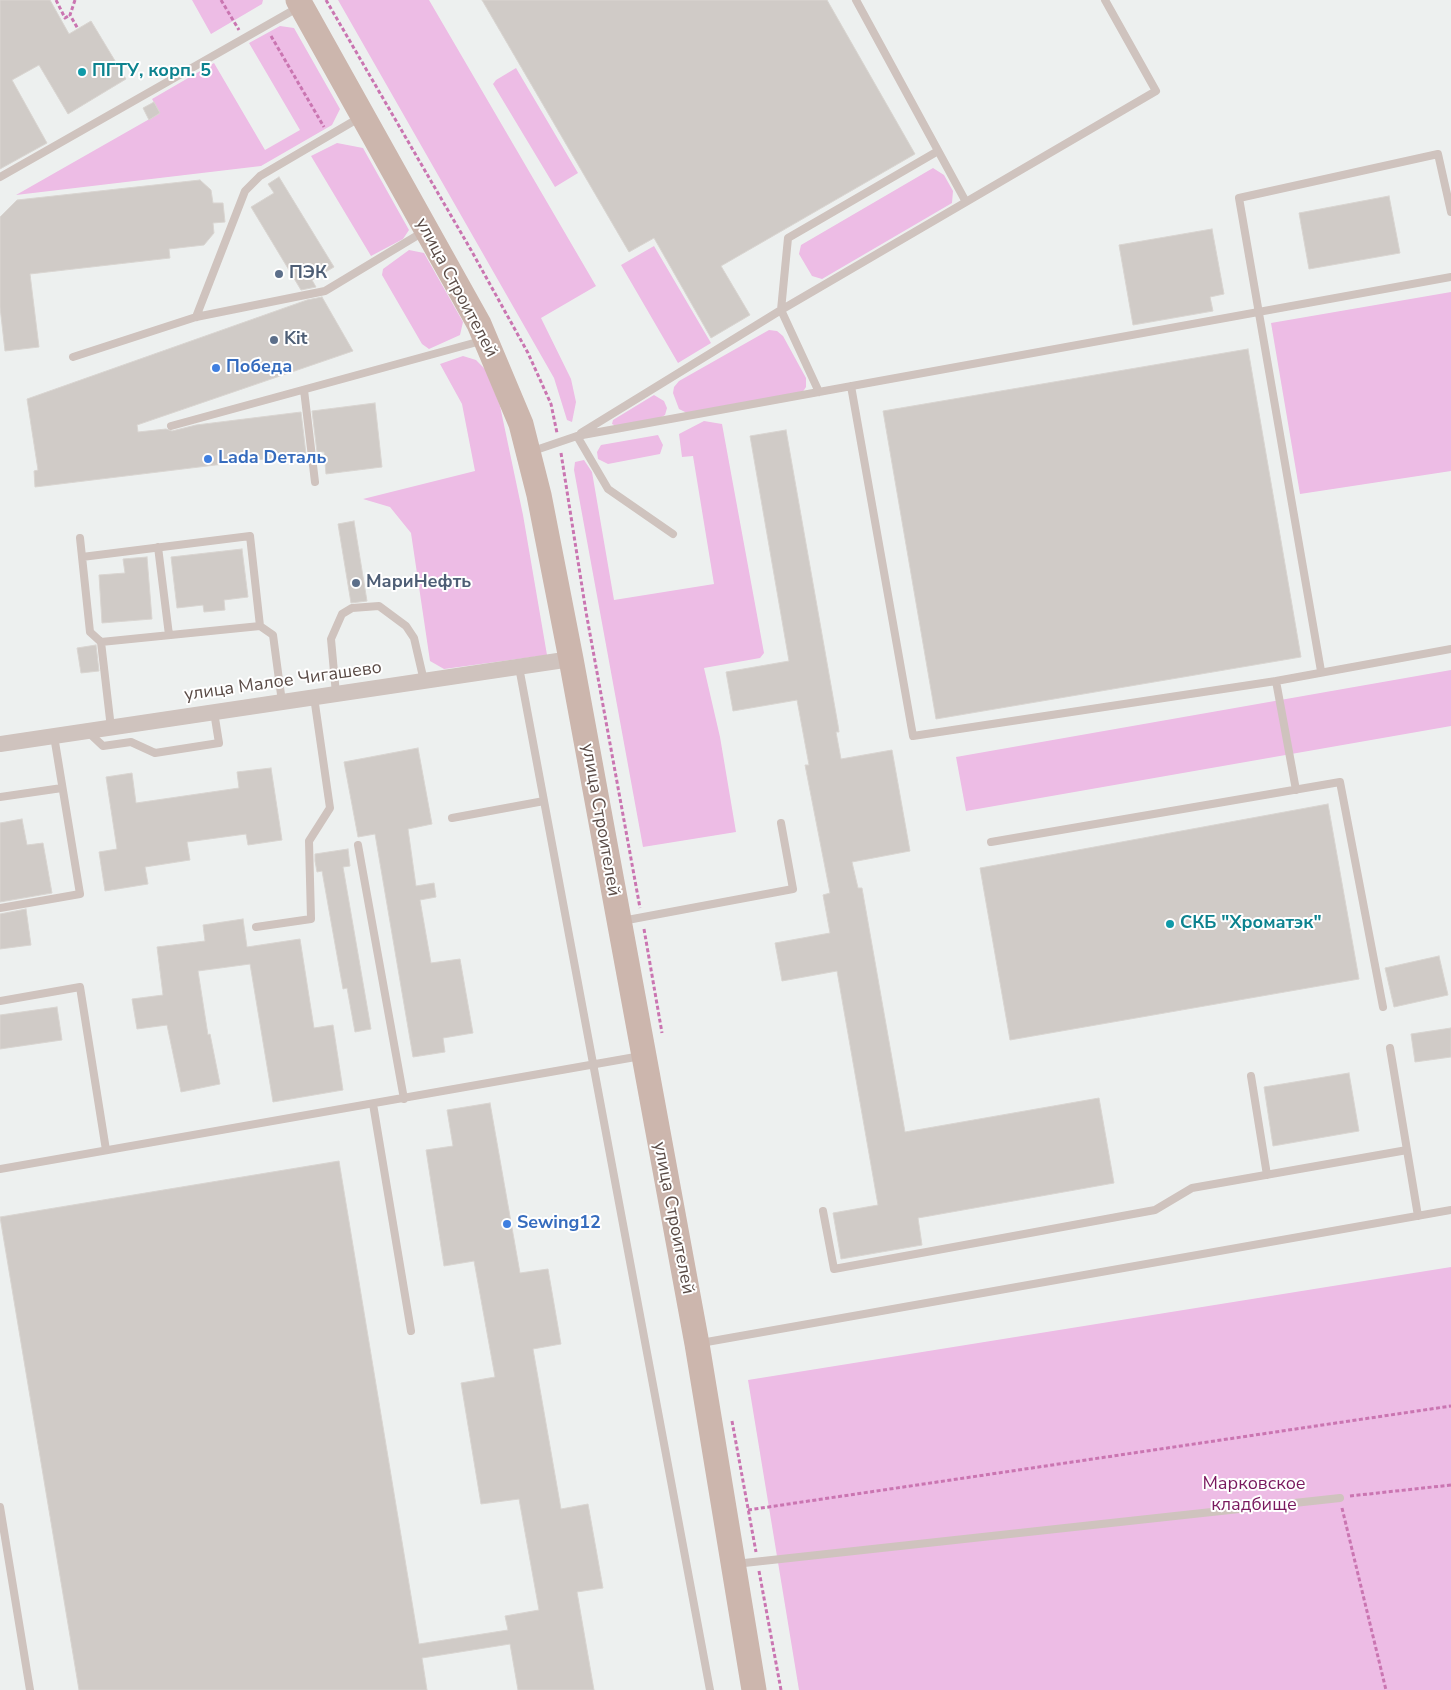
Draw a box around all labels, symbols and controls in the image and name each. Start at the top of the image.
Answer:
place label: ПГТУ, корп. 5 [92,61,211,83]
marker: ПГТУ, корп. 5 [76,66,88,78]
street label: улица Строителей [410,215,502,361]
place label: ПЭК [289,263,327,285]
marker: ПЭК [273,268,285,280]
place label: Kit [284,329,307,351]
marker: Kit [268,334,280,346]
place label: Победа [226,357,292,379]
marker: Победа [210,362,222,374]
place label: Lada Dеталь [218,448,327,470]
marker: Lada Dеталь [202,453,214,465]
place label: МариНефть [366,572,471,594]
marker: МариНефть [350,577,362,589]
street label: улица Малое Чигашево [183,657,383,707]
street label: улица Строителей [576,742,624,898]
place label: СКБ "Хроматэк" [1180,913,1321,935]
marker: СКБ "Хроматэк" [1164,918,1176,930]
street label: улица Строителей [648,1140,698,1296]
place label: Sewing12 [517,1213,601,1235]
marker: Sewing12 [501,1218,513,1230]
park label: Марковское кладбище [1202,1474,1306,1516]

